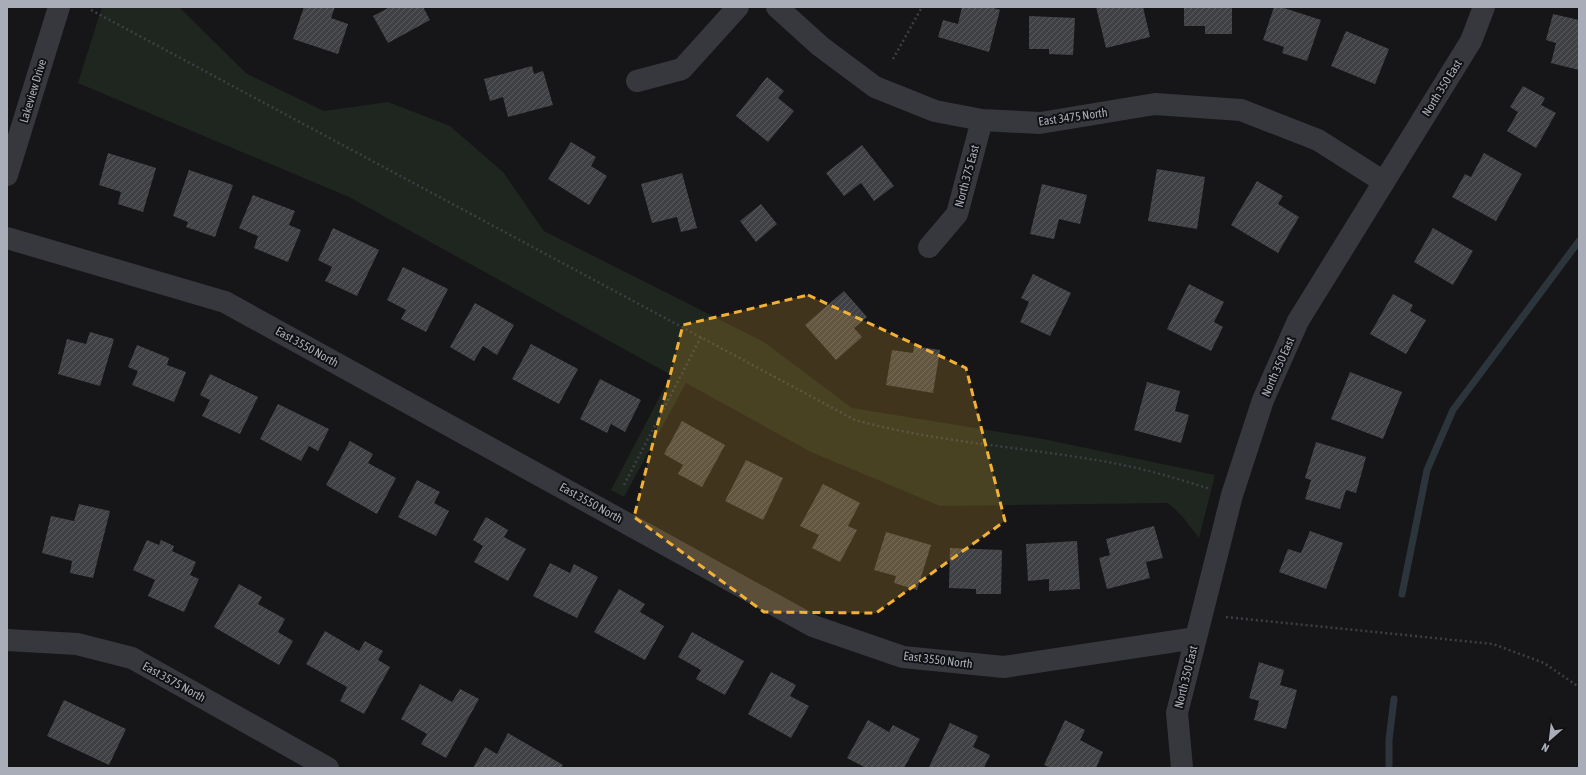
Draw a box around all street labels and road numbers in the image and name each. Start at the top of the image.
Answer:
street label: North 350 East [1419,57,1465,119]
street label: Lakeview Drive [17,58,49,124]
street label: East 3475 North [1038,105,1108,129]
street label: North 375 East [952,143,982,209]
street label: East 3550 North [273,324,341,370]
street label: North 350 East [1259,334,1298,399]
street label: East 3550 North [557,480,625,526]
street label: North 350 East [1171,644,1201,710]
street label: East 3550 North [903,649,973,671]
street label: East 3575 North [140,659,208,705]

